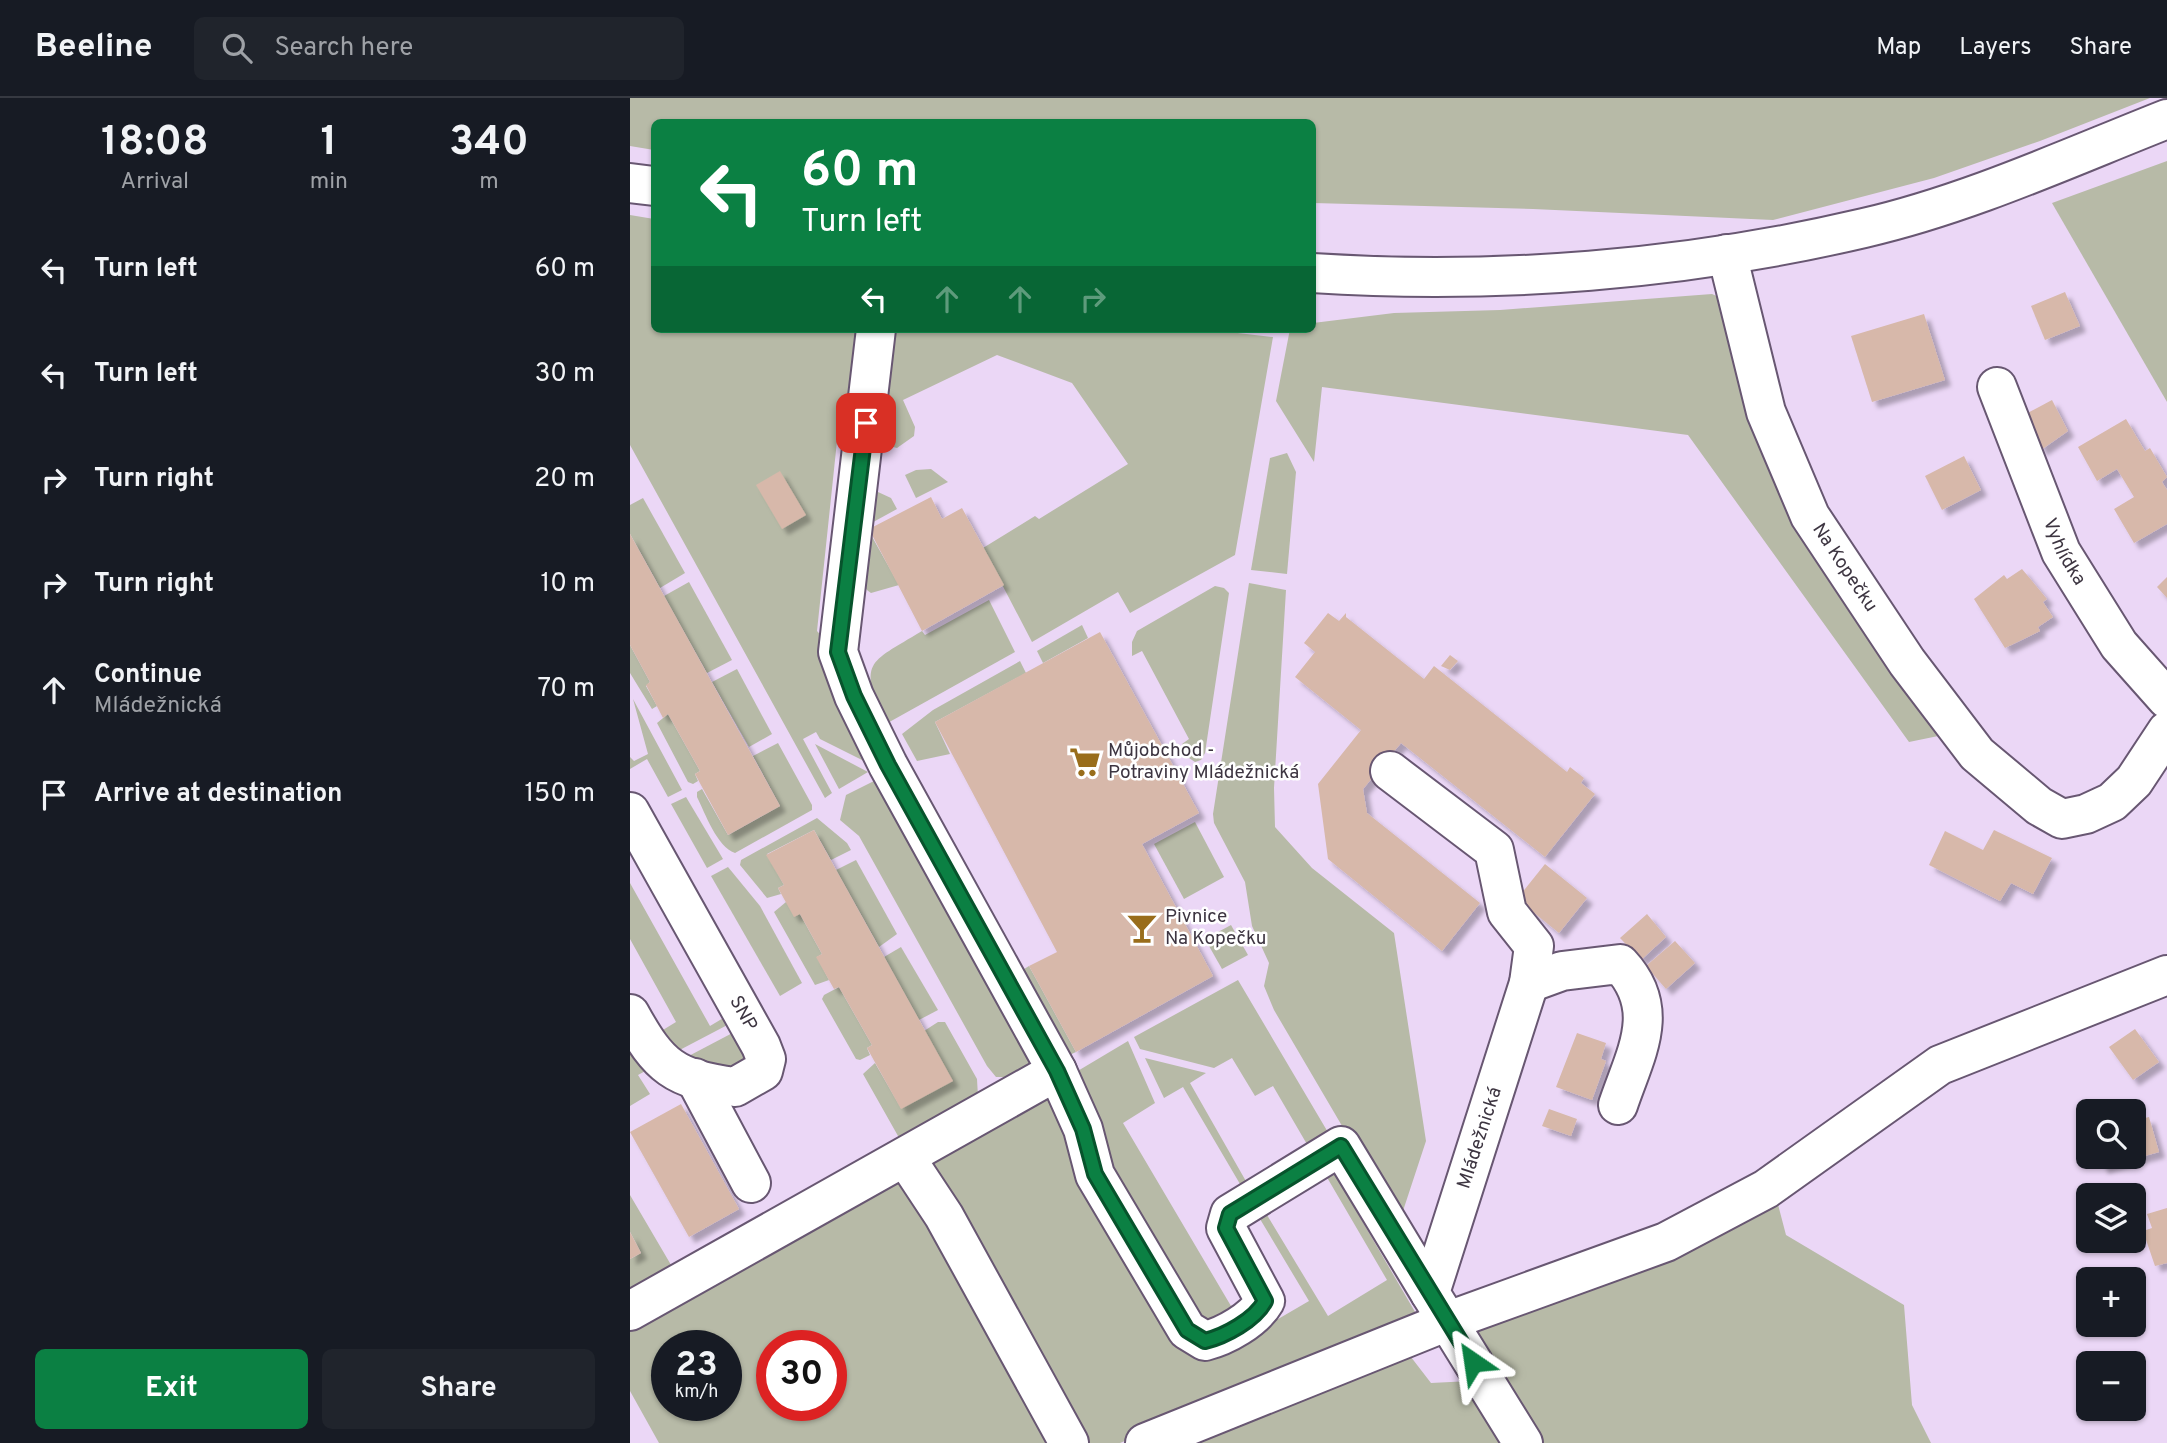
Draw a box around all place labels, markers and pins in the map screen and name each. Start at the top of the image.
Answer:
pin [836,393,896,453]
place label: Můjobchod - Potraviny Mládežnická [1108,739,1299,785]
supermarket icon: Můjobchod - Potraviny Mládežnická [1068,745,1102,779]
place label: Pivnice Na Kopečku [1165,905,1267,951]
bar icon: Pivnice Na Kopečku [1125,911,1159,945]

